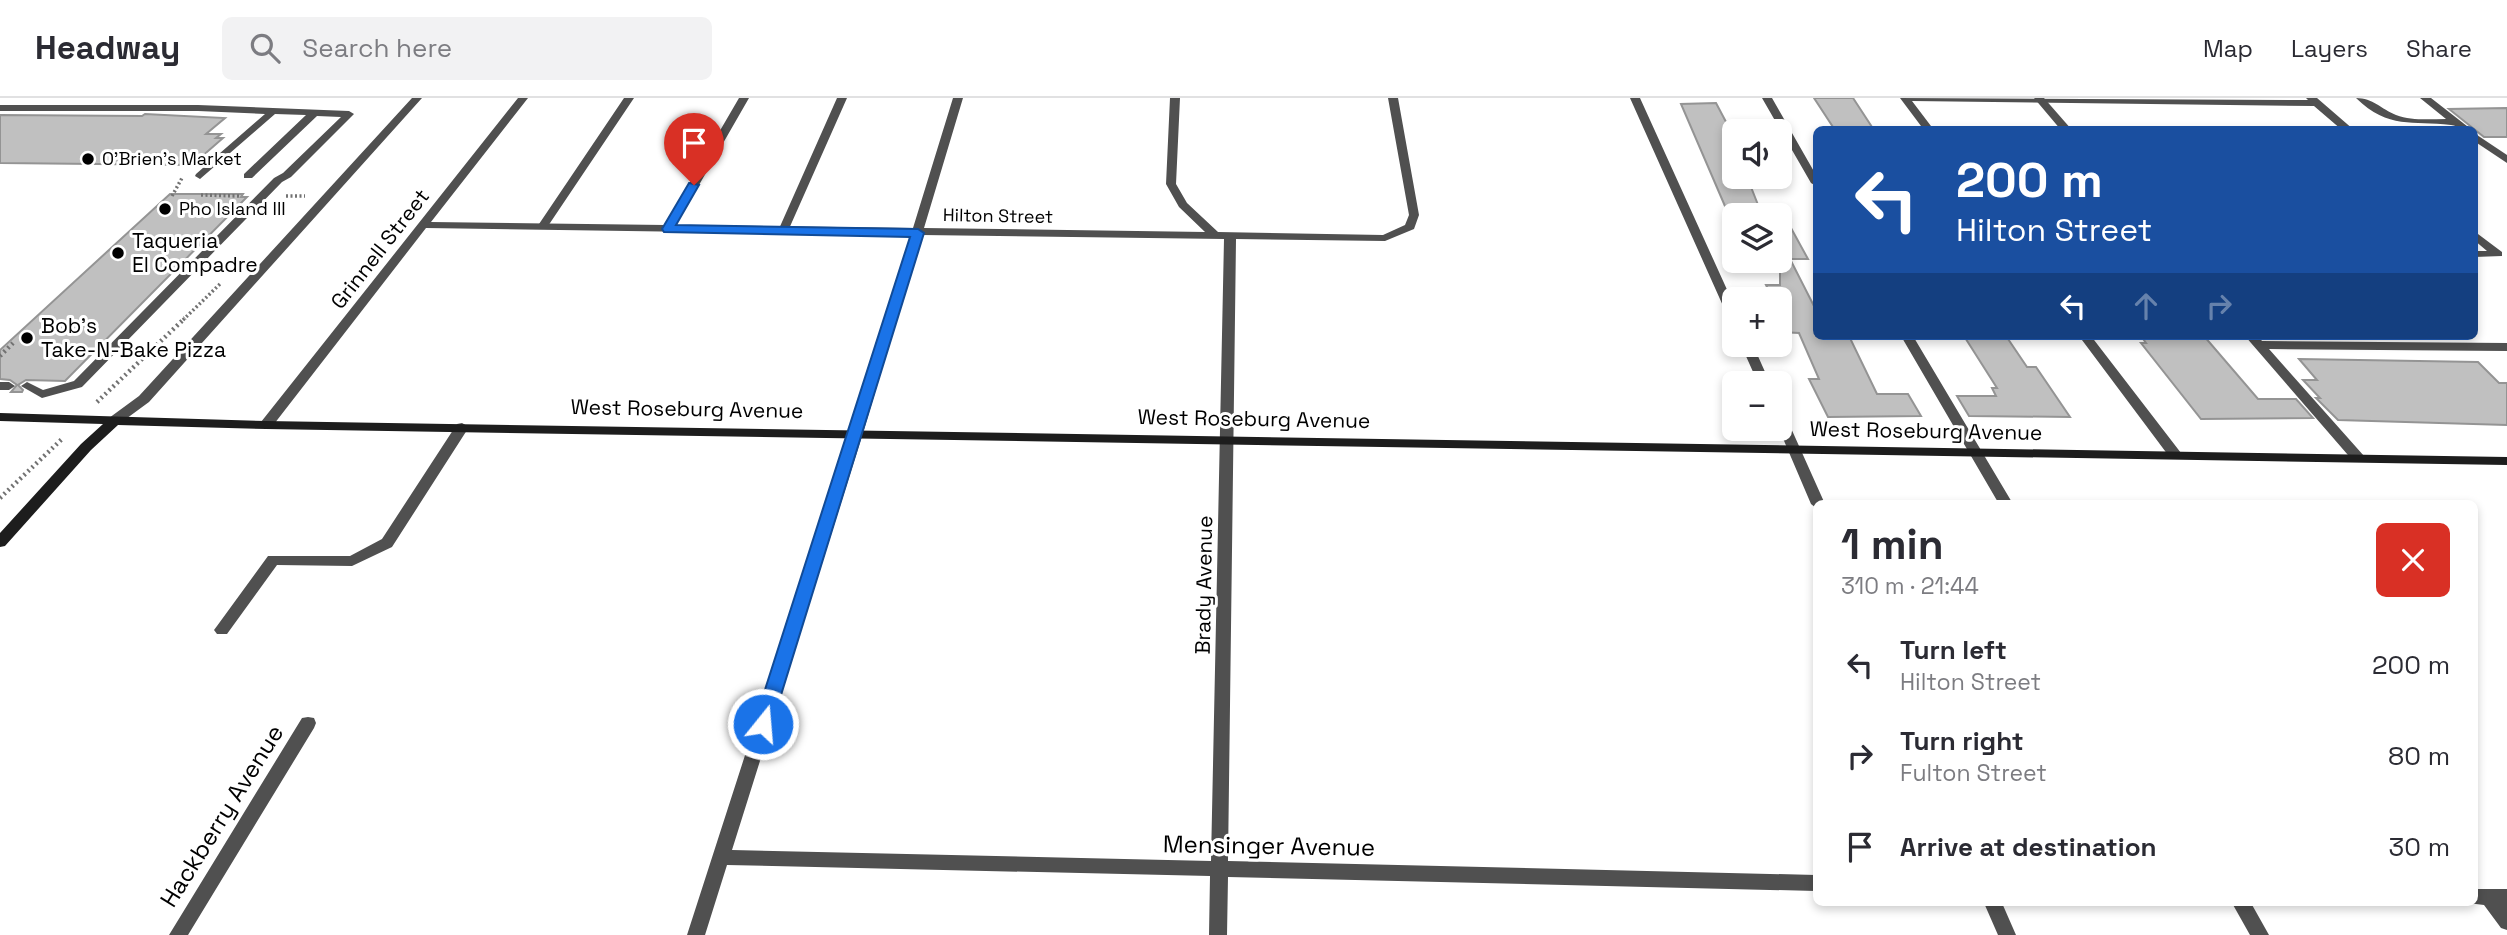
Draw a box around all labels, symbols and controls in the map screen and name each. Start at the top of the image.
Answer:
search box [222,17,712,80]
text: Headway [35,27,180,69]
icon: search [246,29,284,67]
text: Search here [302,31,452,65]
text: Map [2203,33,2253,64]
text: Layers [2291,33,2368,64]
text: Share [2406,33,2472,64]
pin [664,113,724,185]
map controls [1722,119,1792,441]
button: sound [1722,119,1792,189]
icon: arrive [675,124,713,162]
place label: O'Brien's Market [102,147,242,170]
text: 200 m [1956,149,2103,211]
marker: O'Brien's Market [80,151,96,167]
icon: left [1841,154,1932,245]
street label: Grinnell Street [324,183,435,314]
place label: Pho Island III [179,197,286,220]
marker: Pho Island III [157,201,173,217]
street label: Hilton Street [943,203,1053,228]
button: layers [1722,203,1792,273]
text: Hilton Street [1956,210,2152,250]
place label: Taqueria El Compadre [132,227,258,278]
marker: Taqueria El Compadre [110,245,126,261]
button: + [1722,287,1792,357]
icon: left [2054,287,2092,325]
icon: ahead [2127,287,2165,325]
icon: right [2200,287,2238,325]
place label: Bob's Take-N-Bake Pizza [41,312,226,363]
marker: Bob's Take-N-Bake Pizza [19,330,35,346]
button: − [1722,371,1792,441]
street label: West Roseburg Avenue [570,393,804,424]
street label: West Roseburg Avenue [1137,403,1371,434]
street label: West Roseburg Avenue [1809,415,2043,446]
street label: Brady Avenue [1189,515,1218,655]
text: 1 min [1841,518,1944,571]
button: close [2376,523,2450,597]
text: 310 m · 21:44 [1841,571,1979,601]
text: Turn left [1900,633,2007,667]
icon: left [1841,646,1879,684]
text: 200 m [2372,648,2450,682]
text: Hilton Street [1900,667,2041,697]
position arrow [726,687,800,761]
street label: Hackberry Avenue [153,719,290,913]
text: Turn right [1900,724,2024,758]
icon: right [1841,737,1879,775]
text: 80 m [2388,739,2450,773]
text: Fulton Street [1900,758,2047,788]
street label: Mensinger Avenue [1163,828,1375,863]
icon: arrive [1841,828,1879,866]
text: Arrive at destination [1900,830,2157,864]
text: 30 m [2389,830,2450,864]

